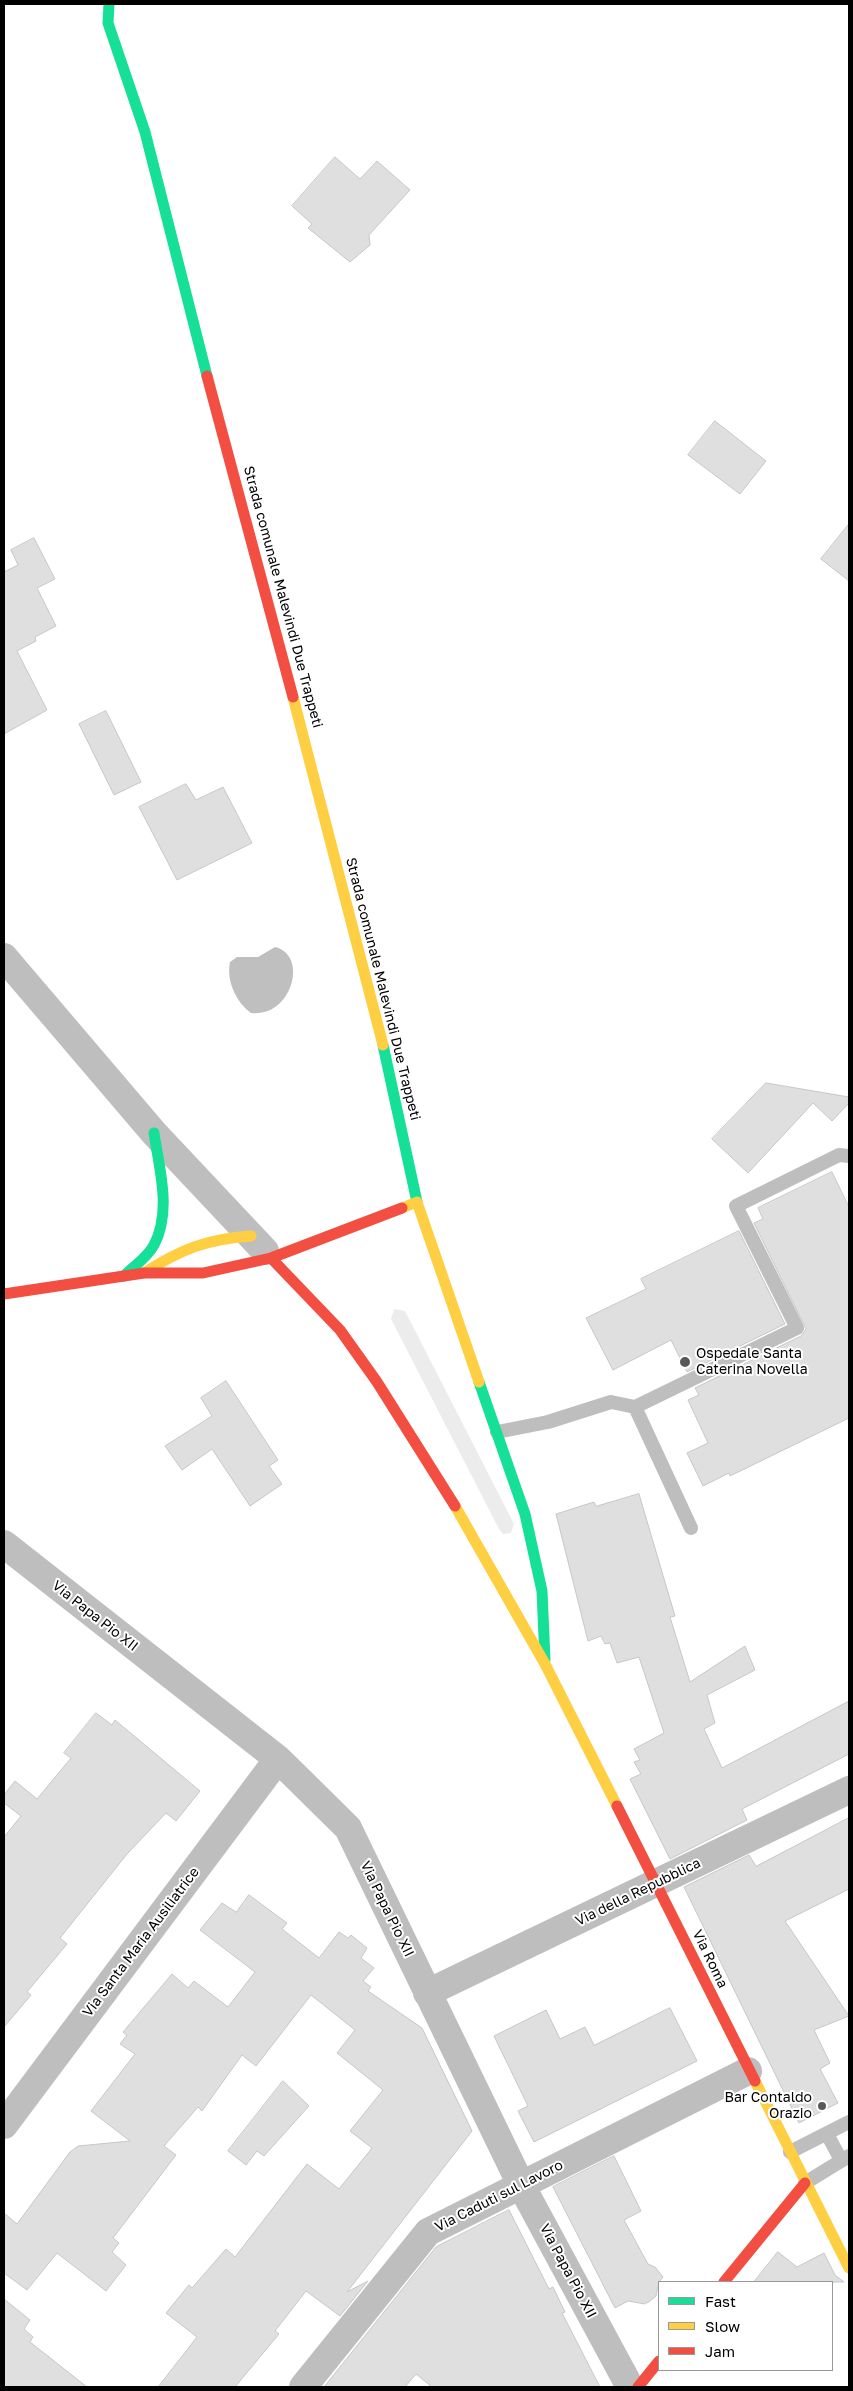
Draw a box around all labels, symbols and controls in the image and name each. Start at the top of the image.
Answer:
street label: Strada comunale Malevindi Due Trappeti [240,464,326,730]
street label: Strada comunale Malevindi Due Trappeti [342,856,424,1122]
place label: Ospedale Santa Caterina Novella [696,1346,808,1378]
marker: Ospedale Santa Caterina Novella [678,1355,692,1369]
street label: Via Papa Pio XII [49,1577,141,1655]
street label: Via della Repubblica [573,1854,703,1930]
street label: Via Papa Pio XII [357,1858,417,1960]
street label: Via Santa Maria Ausiliatrice [79,1864,203,2020]
street label: Via Roma [689,1927,731,1991]
place label: Bar Contaldo Orazio [725,2090,812,2122]
marker: Bar Contaldo Orazio [816,2100,828,2112]
street label: Via Caduti sul Lavoro [432,2156,566,2236]
street label: Via Papa Pio XII [536,2221,600,2321]
legend [658,2281,833,2371]
text: Fast [705,2292,736,2310]
text: Slow [705,2317,740,2335]
text: Jam [705,2342,735,2360]

